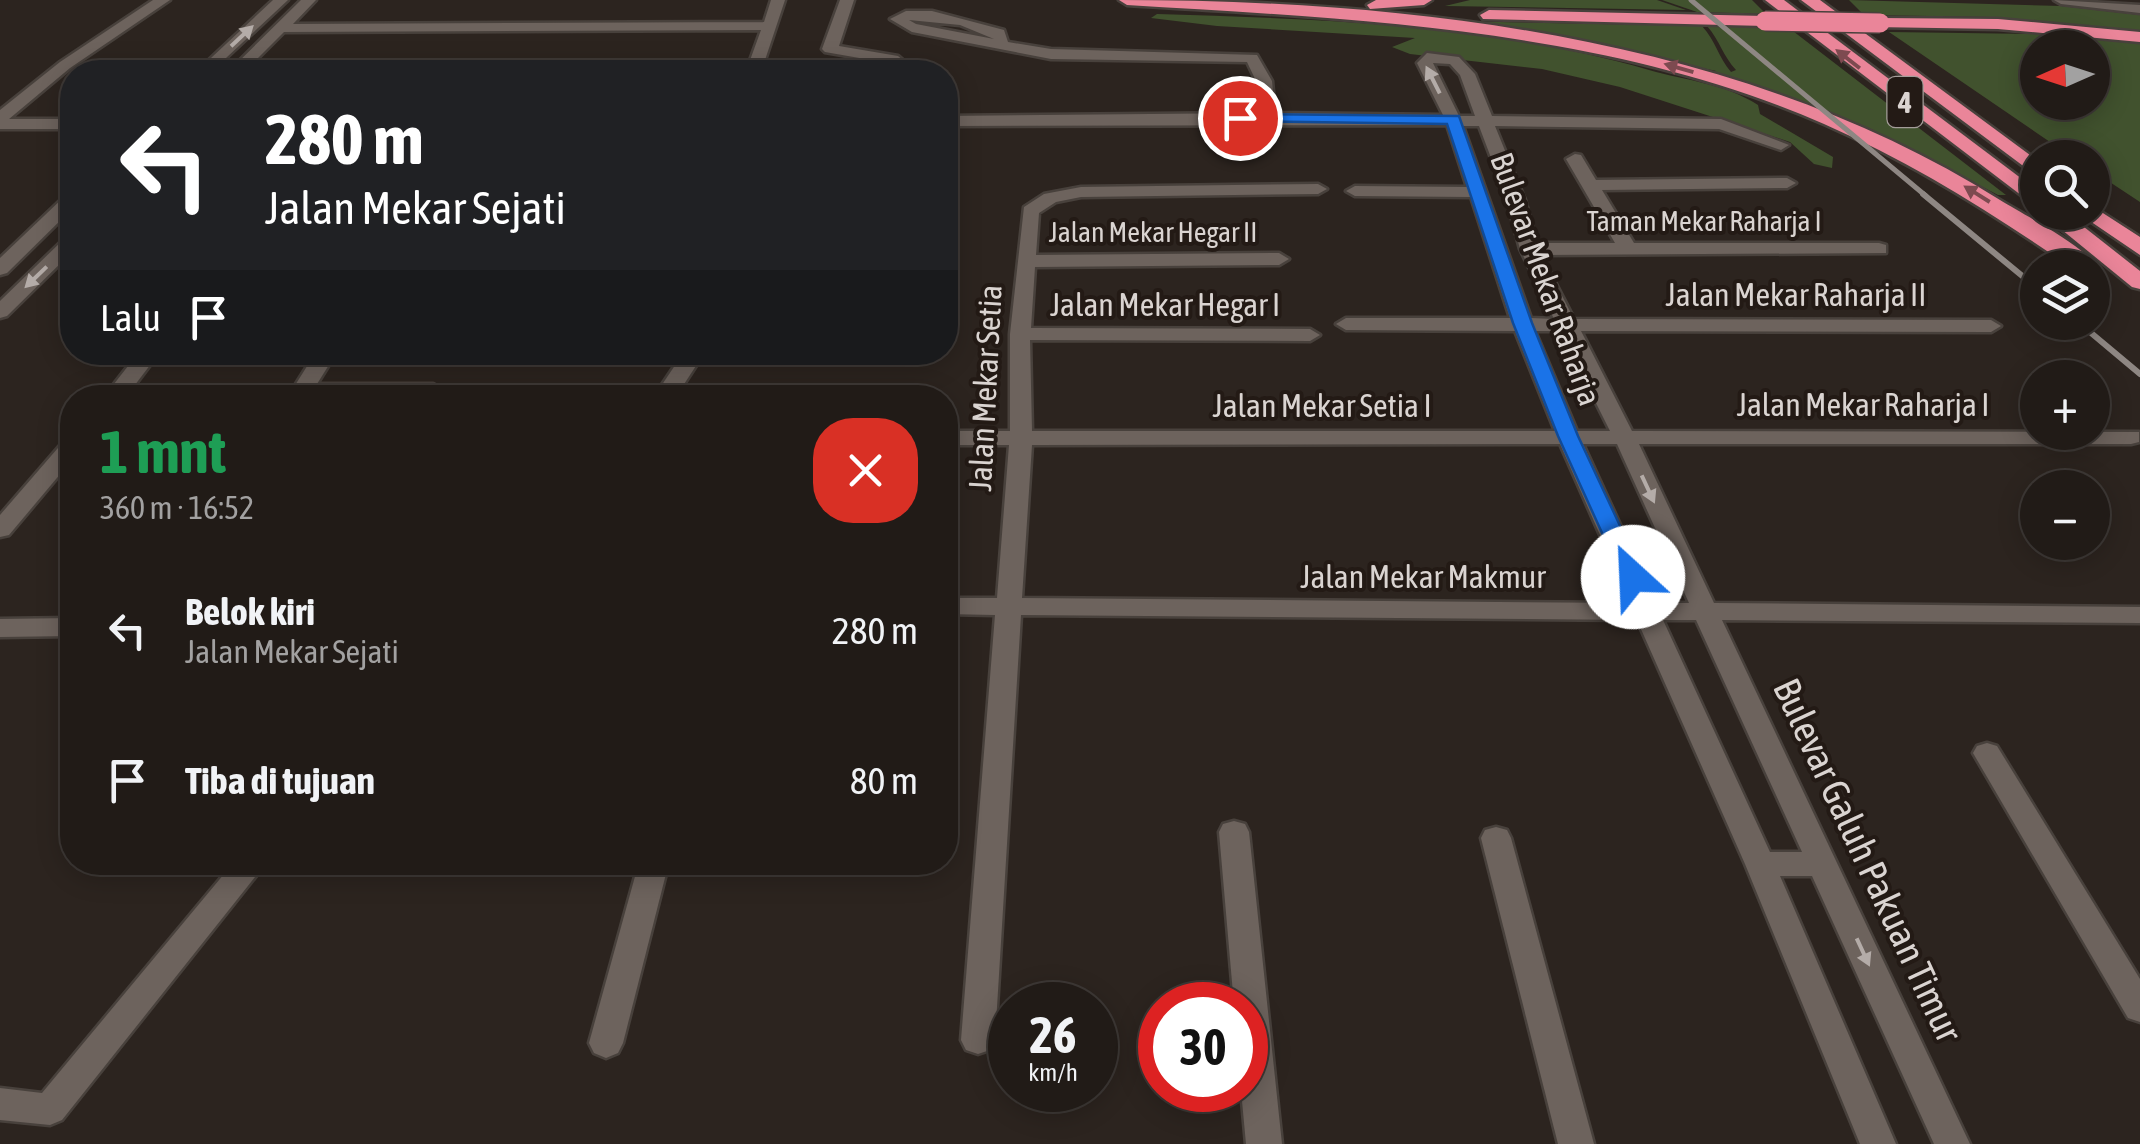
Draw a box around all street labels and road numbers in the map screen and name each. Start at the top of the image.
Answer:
road number: 4 [1888,77,1922,127]
street label: Bulevar Mekar Raharja [1483,148,1609,410]
street label: Taman Mekar Raharja I [1586,205,1822,237]
street label: Jalan Mekar Hegar II [1049,216,1257,248]
street label: Jalan Mekar Raharja II [1666,276,1926,313]
street label: Jalan Mekar Setia [961,284,1009,492]
street label: Jalan Mekar Hegar I [1050,286,1280,323]
street label: Jalan Mekar Raharja I [1737,386,1989,423]
street label: Jalan Mekar Setia I [1212,387,1432,424]
street label: Jalan Mekar Makmur [1300,558,1546,595]
street label: Bulevar Galuh Pakuan Timur [1765,672,1971,1049]

